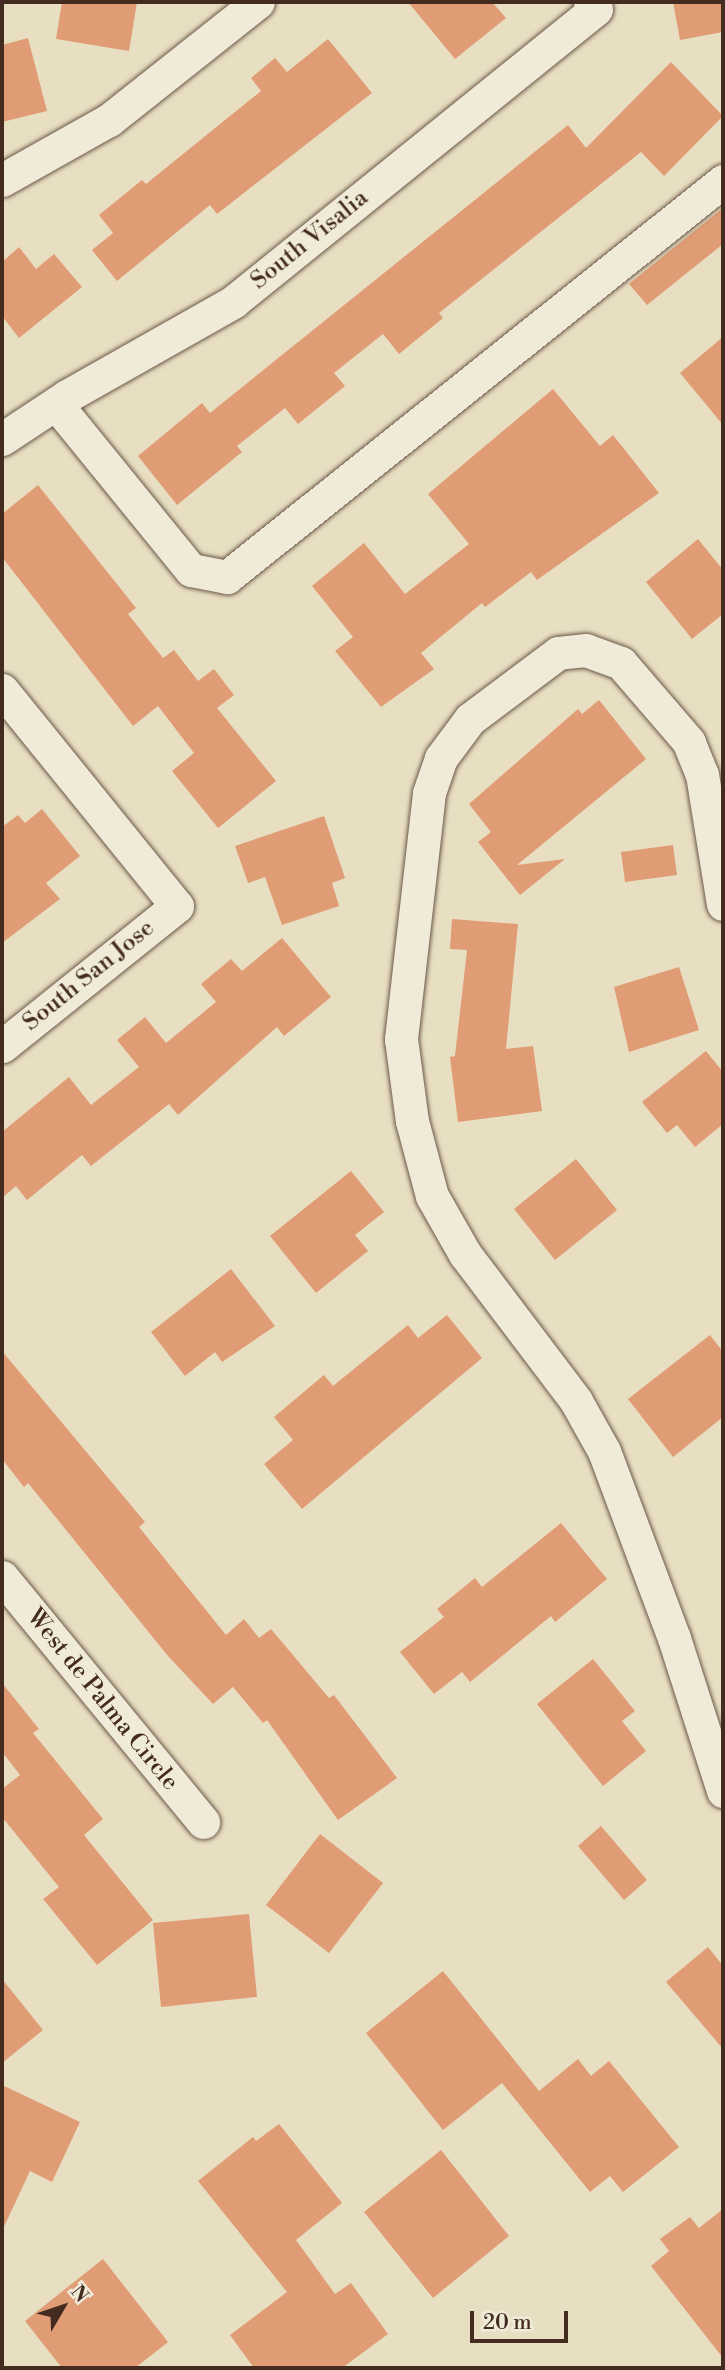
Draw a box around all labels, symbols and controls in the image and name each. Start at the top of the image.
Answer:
street label: South Visalia [246,184,374,296]
street label: South San Jose [18,914,160,1038]
street label: West de Palma Circle [20,1603,184,1797]
north arrow [28,2272,98,2342]
text: N [65,2280,93,2307]
scale bar [473,2296,571,2340]
text: 20 m [483,2310,532,2336]

